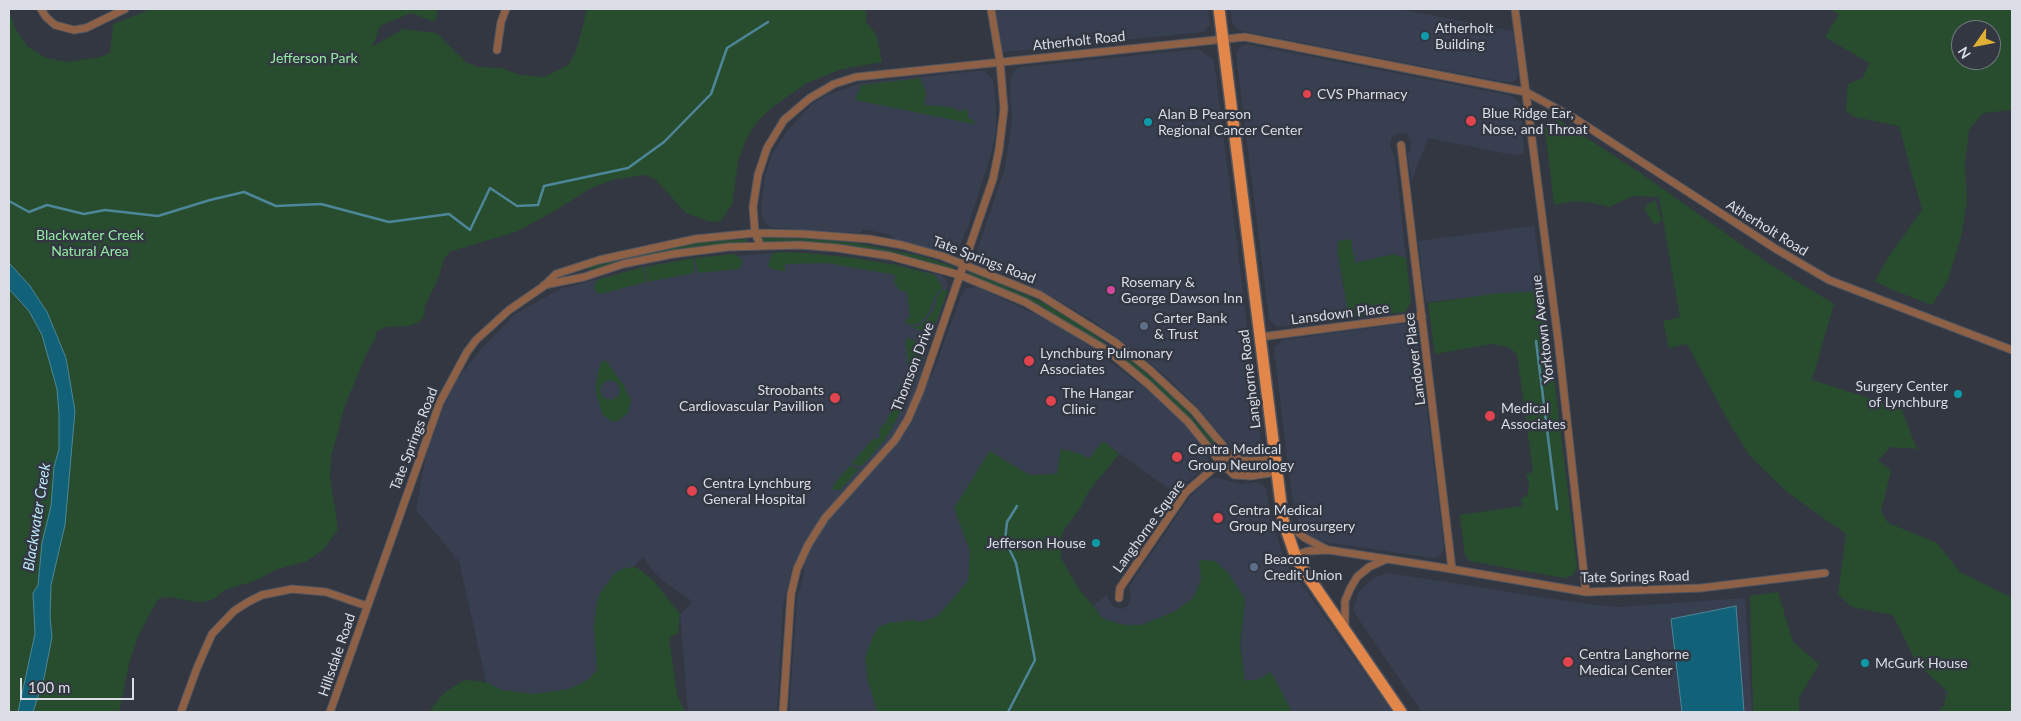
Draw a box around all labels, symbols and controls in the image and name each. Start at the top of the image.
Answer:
place label: Atherholt Building [1435,20,1493,52]
north arrow [1951,20,2001,70]
street label: Atherholt Road [1032,28,1126,54]
marker: Atherholt Building [1419,30,1431,42]
text: N [1954,44,1974,62]
park label: Jefferson Park [270,50,358,66]
place label: CVS Pharmacy [1317,86,1407,102]
marker: CVS Pharmacy [1301,88,1313,100]
place label: Blue Ridge Ear, Nose, and Throat [1482,105,1587,138]
place label: Alan B Pearson Regional Cancer Center [1158,106,1302,138]
marker: Blue Ridge Ear, Nose, and Throat [1464,114,1478,128]
marker: Alan B Pearson Regional Cancer Center [1142,116,1154,128]
street label: Atherholt Road [1723,196,1811,260]
park label: Blackwater Creek Natural Area [36,227,144,260]
street label: Tate Springs Road [930,233,1038,287]
place label: Rosemary & George Dawson Inn [1121,274,1243,306]
street label: Yorktown Avenue [1528,274,1558,384]
marker: Rosemary & George Dawson Inn [1105,284,1117,296]
street label: Lansdown Place [1290,300,1390,328]
place label: Carter Bank & Trust [1154,310,1227,342]
street label: Landover Place [1401,312,1429,406]
street label: Thomson Drive [888,320,938,414]
marker: Carter Bank & Trust [1138,320,1150,332]
street label: Langhorne Road [1236,328,1264,430]
place label: Lynchburg Pulmonary Associates [1040,345,1173,378]
marker: Lynchburg Pulmonary Associates [1022,354,1036,368]
place label: Surgery Center of Lynchburg [1856,378,1948,411]
place label: Stroobants Cardiovascular Pavillion [679,382,824,414]
street label: Tate Springs Road [387,385,441,493]
place label: The Hangar Clinic [1062,385,1134,418]
marker: Surgery Center of Lynchburg [1952,388,1964,400]
marker: Stroobants Cardiovascular Pavillion [828,391,842,405]
marker: The Hangar Clinic [1044,394,1058,408]
place label: Medical Associates [1501,400,1566,432]
marker: Medical Associates [1483,409,1497,423]
place label: Centra Medical Group Neurology [1188,441,1294,474]
marker: Centra Medical Group Neurology [1170,450,1184,464]
water label: Blackwater Creek [20,462,54,572]
place label: Centra Lynchburg General Hospital [703,475,811,508]
street label: Langhorne Square [1110,476,1188,576]
marker: Centra Lynchburg General Hospital [685,484,699,498]
place label: Centra Medical Group Neurosurgery [1229,502,1355,534]
marker: Centra Medical Group Neurosurgery [1211,511,1225,525]
place label: Jefferson House [986,535,1086,551]
marker: Jefferson House [1090,537,1102,549]
place label: Beacon Credit Union [1264,551,1342,584]
marker: Beacon Credit Union [1248,561,1260,573]
street label: Tate Springs Road [1580,568,1690,586]
street label: Hillsdale Road [315,611,359,699]
place label: Centra Langhorne Medical Center [1579,646,1689,679]
marker: Centra Langhorne Medical Center [1561,655,1575,669]
place label: McGurk House [1875,655,1968,671]
marker: McGurk House [1859,657,1871,669]
scale bar [22,668,136,700]
text: 100 m [28,678,70,696]

